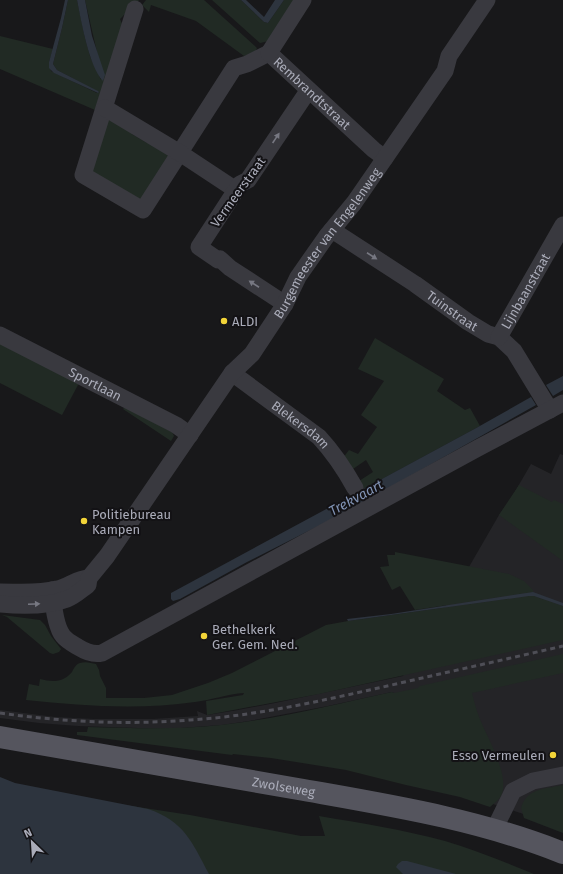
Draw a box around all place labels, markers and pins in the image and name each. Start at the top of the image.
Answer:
place label: ALDI [232,314,258,329]
marker: ALDI [219,316,229,326]
place label: Politiebureau Kampen [92,507,171,537]
marker: Politiebureau Kampen [79,516,89,526]
place label: Bethelkerk Ger. Gem. Ned. [212,622,298,652]
marker: Bethelkerk Ger. Gem. Ned. [199,631,209,641]
place label: Esso Vermeulen [452,748,545,763]
marker: Esso Vermeulen [548,750,558,760]

